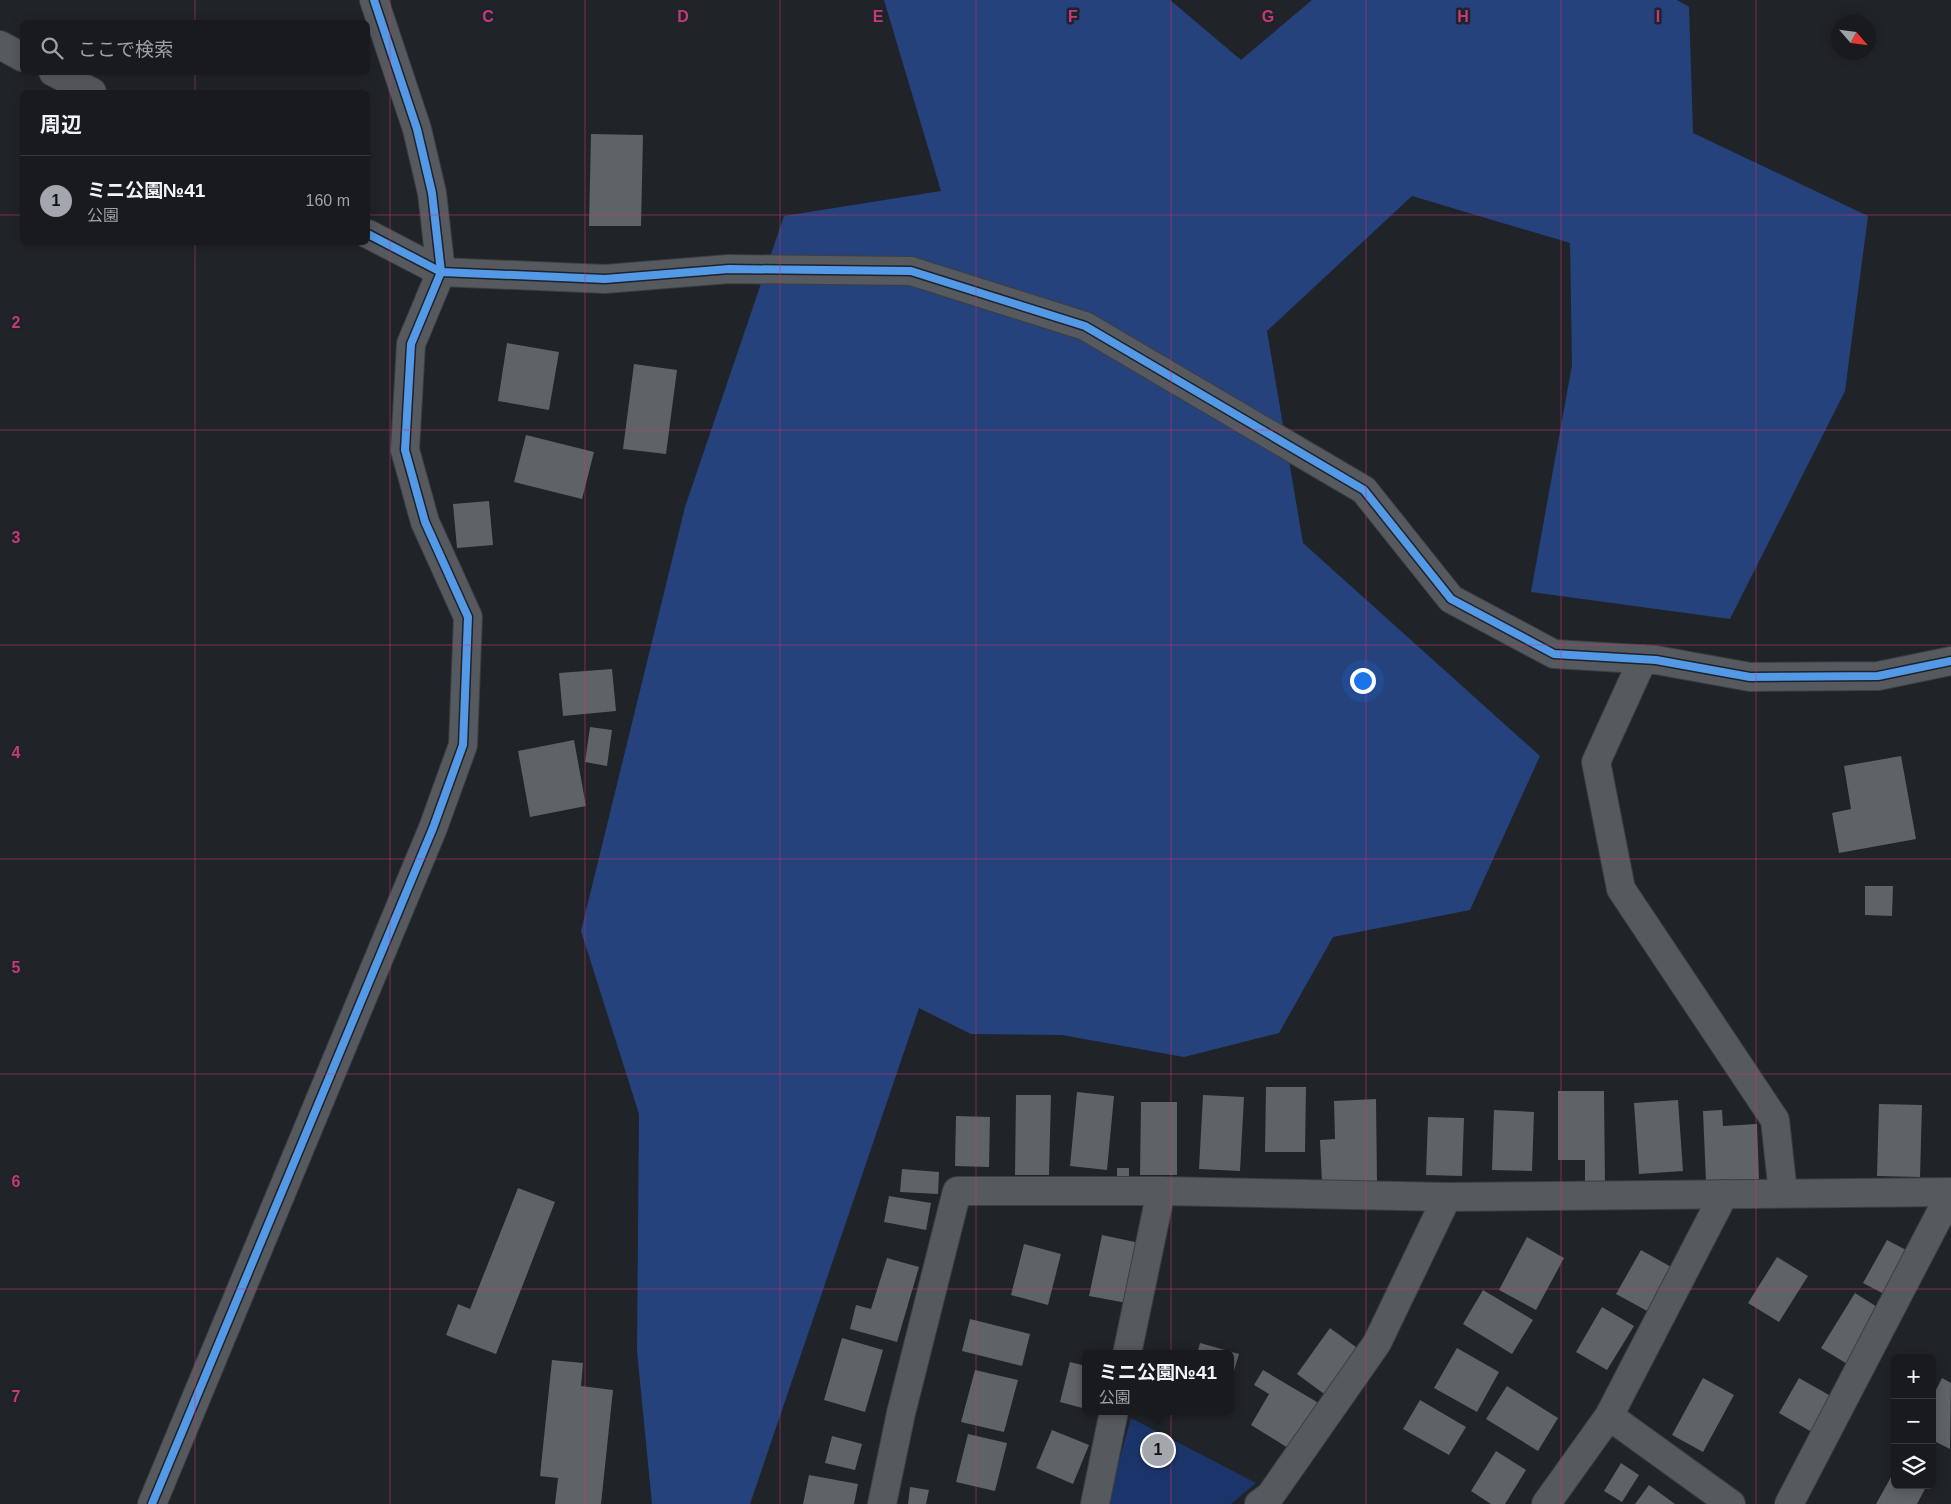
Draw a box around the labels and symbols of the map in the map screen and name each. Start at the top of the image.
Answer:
text: C [482,8,494,25]
text: D [677,8,689,25]
text: E [873,8,884,25]
text: F [1068,8,1078,25]
text: G [1262,8,1274,25]
text: H [1457,8,1469,25]
text: I [1656,8,1660,25]
north arrow [1831,15,1876,60]
text: 2 [12,314,21,331]
text: 3 [12,529,21,546]
your location [1350,668,1376,694]
text: 4 [12,744,21,761]
text: 5 [12,959,21,976]
text: 6 [12,1173,21,1190]
text: 7 [12,1388,21,1405]
pin: 1 [1142,1431,1174,1469]

